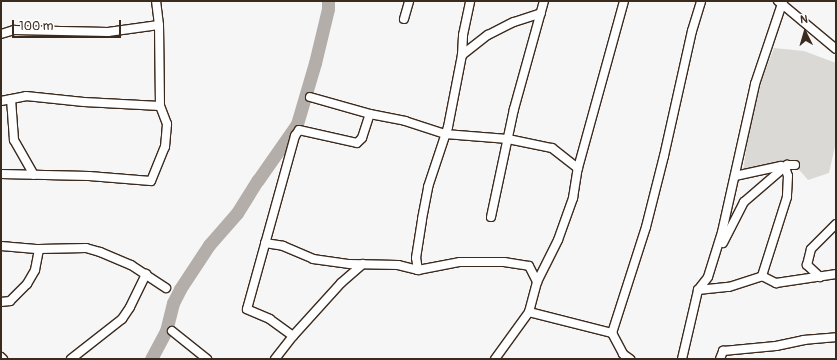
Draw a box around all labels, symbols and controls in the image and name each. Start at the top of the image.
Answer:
scale bar [14,12,123,38]
north arrow [785,12,825,52]
text: N [800,13,808,26]
text: 100 m [19,19,53,34]

